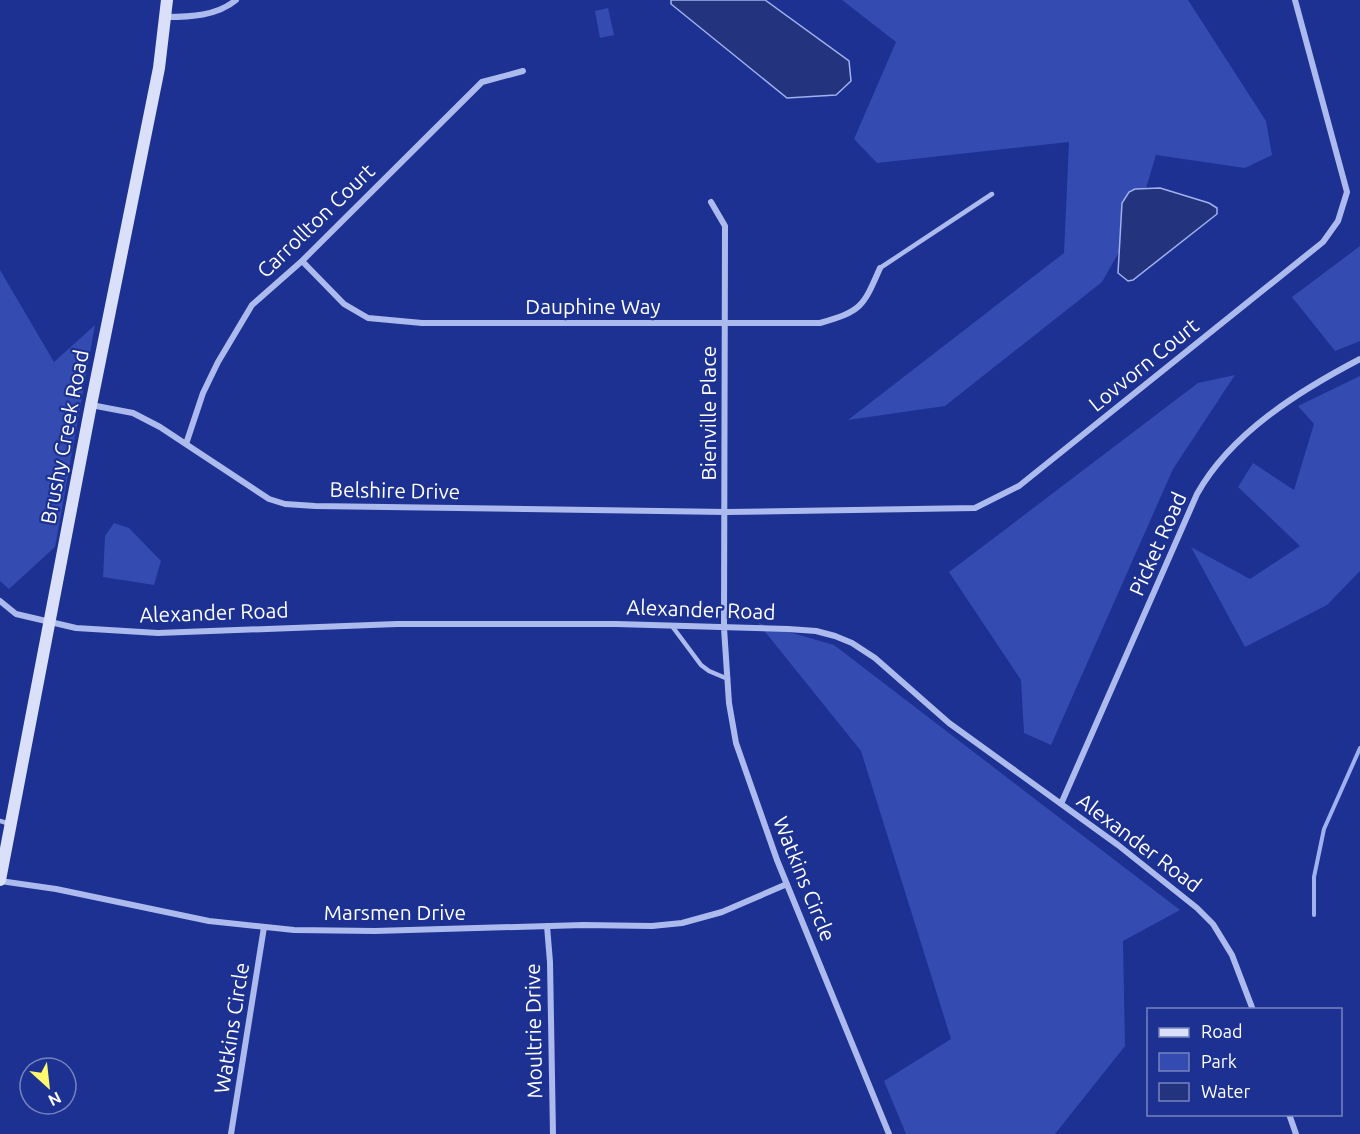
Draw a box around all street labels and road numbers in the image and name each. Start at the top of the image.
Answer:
street label: Carrollton Court [252,158,379,282]
street label: Dauphine Way [525,294,661,318]
street label: Lovvorn Court [1084,313,1203,416]
street label: Bienville Place [696,346,720,480]
street label: Brushy Creek Road [35,348,93,526]
street label: Belshire Drive [330,477,461,503]
street label: Picket Road [1124,488,1191,599]
street label: Alexander Road [626,594,776,624]
street label: Alexander Road [139,597,289,627]
street label: Alexander Road [1073,788,1206,897]
street label: Watkins Circle [769,813,841,945]
street label: Marsmen Drive [324,900,466,924]
street label: Watkins Circle [209,961,253,1095]
street label: Moultrie Drive [520,963,546,1099]

